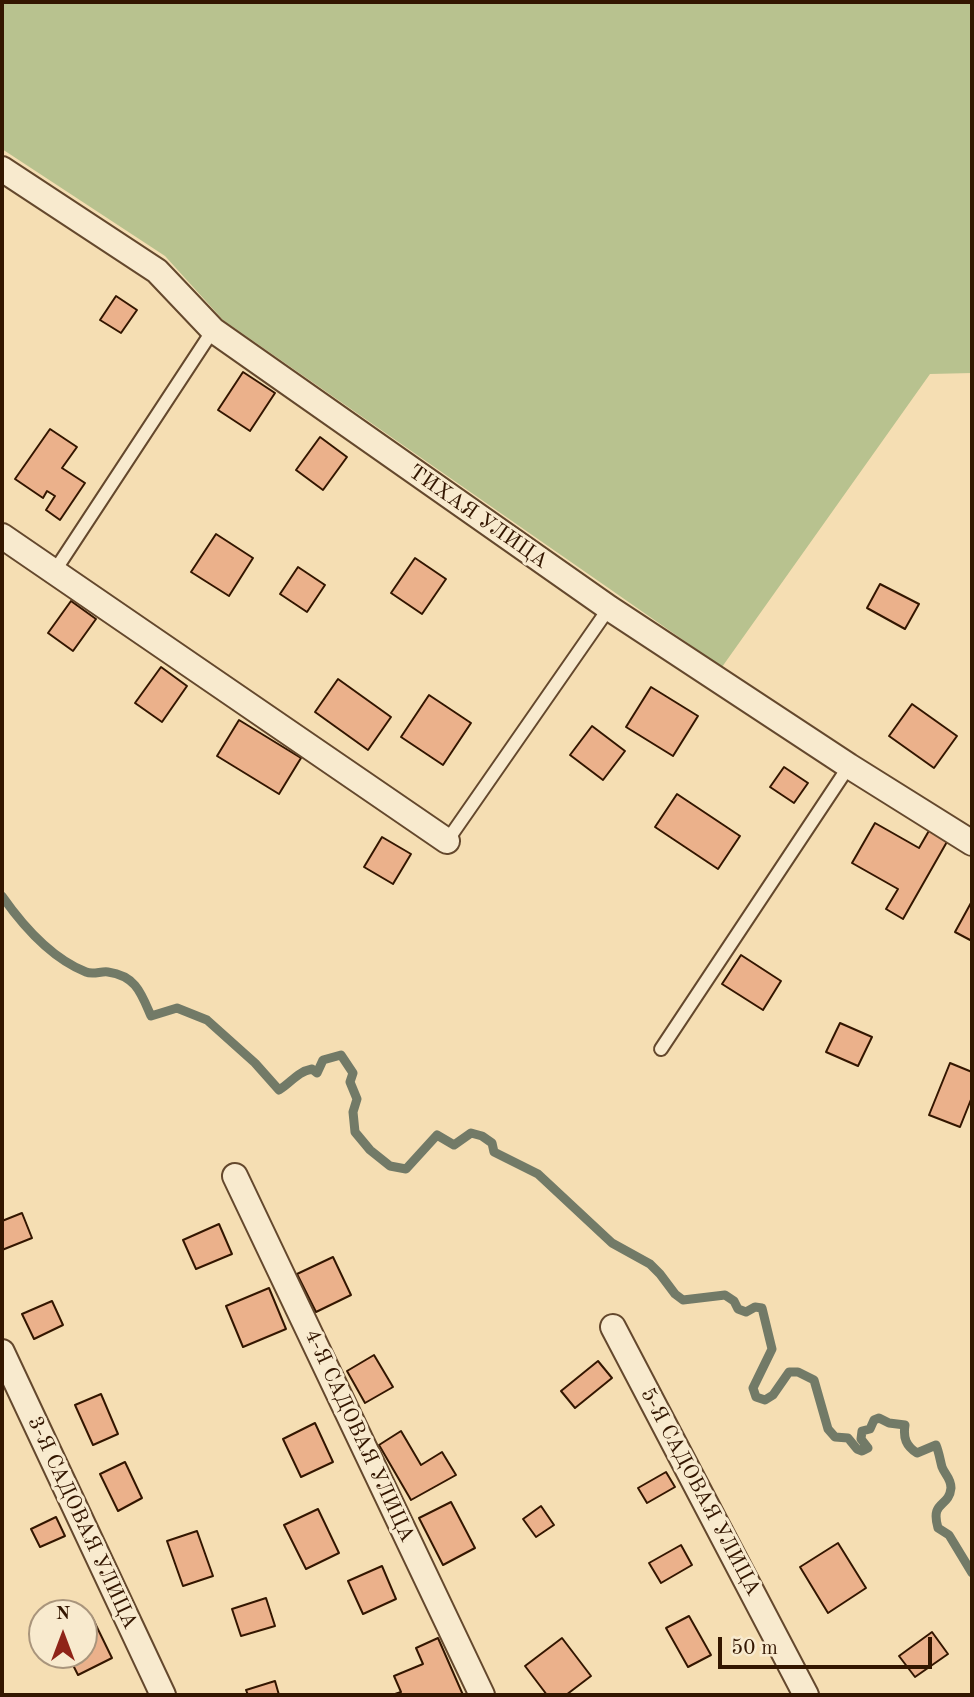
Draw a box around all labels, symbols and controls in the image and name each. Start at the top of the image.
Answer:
street label: ТИХАЯ УЛИЦА [403,460,553,574]
street label: 4-Я САДОВАЯ УЛИЦА [299,1326,419,1546]
street label: 5-Я САДОВАЯ УЛИЦА [634,1384,766,1600]
street label: 3-Я САДОВАЯ УЛИЦА [22,1413,142,1633]
north arrow [28,1599,98,1669]
text: N [56,1605,70,1624]
scale bar [722,1624,936,1668]
text: 50 m [731,1638,778,1659]

